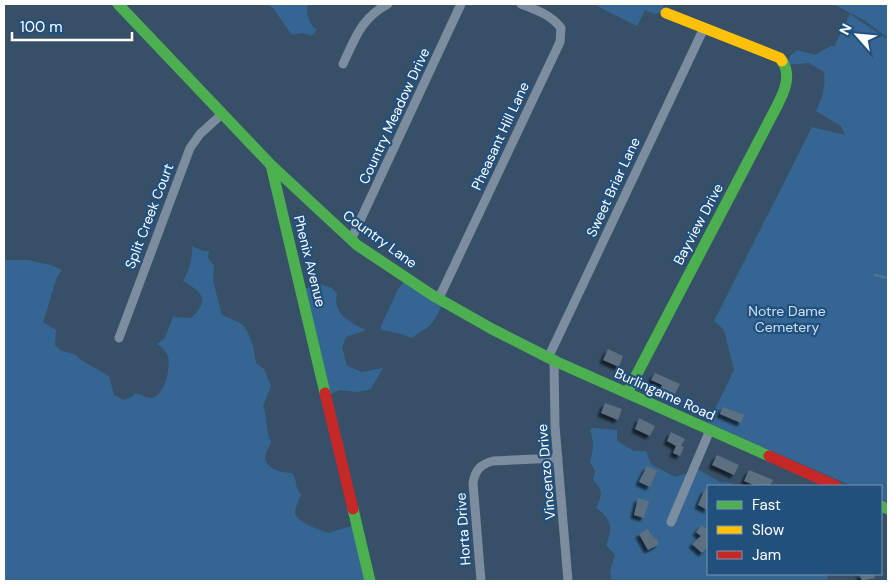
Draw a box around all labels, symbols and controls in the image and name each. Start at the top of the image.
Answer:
scale bar [12,10,132,42]
north arrow [832,10,882,60]
text: 100 m [20,17,63,37]
text: N [835,20,856,38]
street label: Country Meadow Drive [355,45,434,187]
street label: Pheasant Hill Lane [467,79,533,193]
street label: Sweet Briar Lane [582,134,644,240]
street label: Split Creek Court [121,161,177,271]
street label: Bayview Drive [669,180,727,268]
street label: Country Lane [339,206,421,272]
street label: Phenix Avenue [290,213,330,309]
park label: Notre Dame Cemetery [748,302,826,336]
street label: Burlingame Road [612,364,718,424]
street label: Vincenzo Drive [533,423,559,521]
legend [707,485,882,575]
street label: Horta Drive [451,492,475,566]
text: Fast [752,495,781,515]
text: Slow [752,520,785,540]
text: Jam [752,545,781,565]

